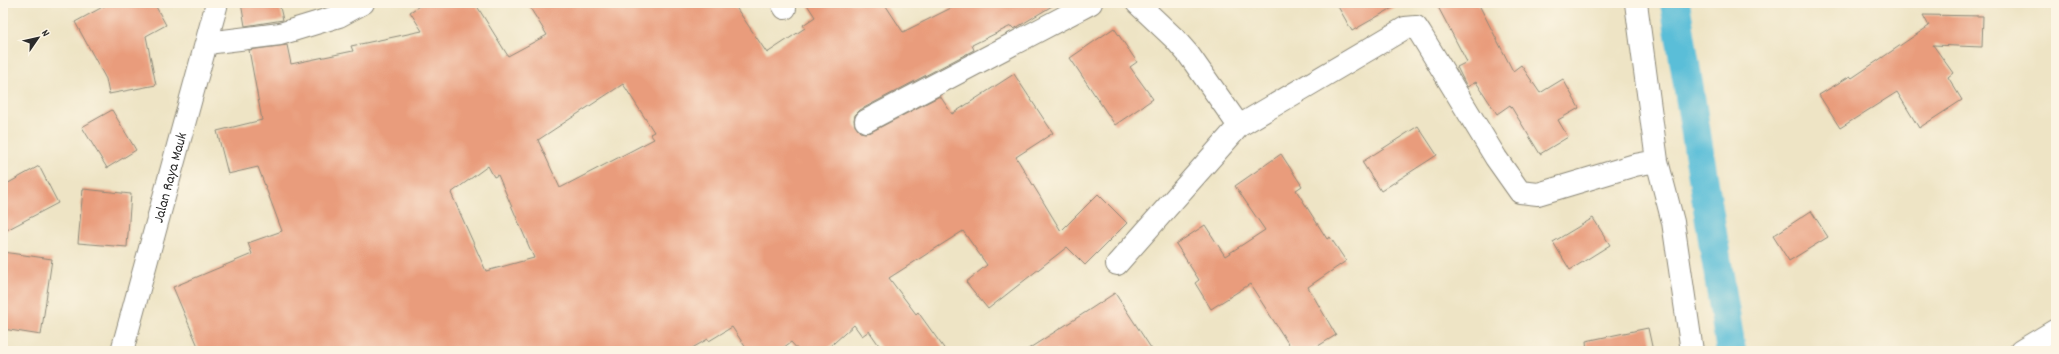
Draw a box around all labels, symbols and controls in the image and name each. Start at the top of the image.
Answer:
north arrow [18,18,58,58]
text: N [36,27,53,41]
street label: Jalan Raya Mauk [148,130,194,226]

